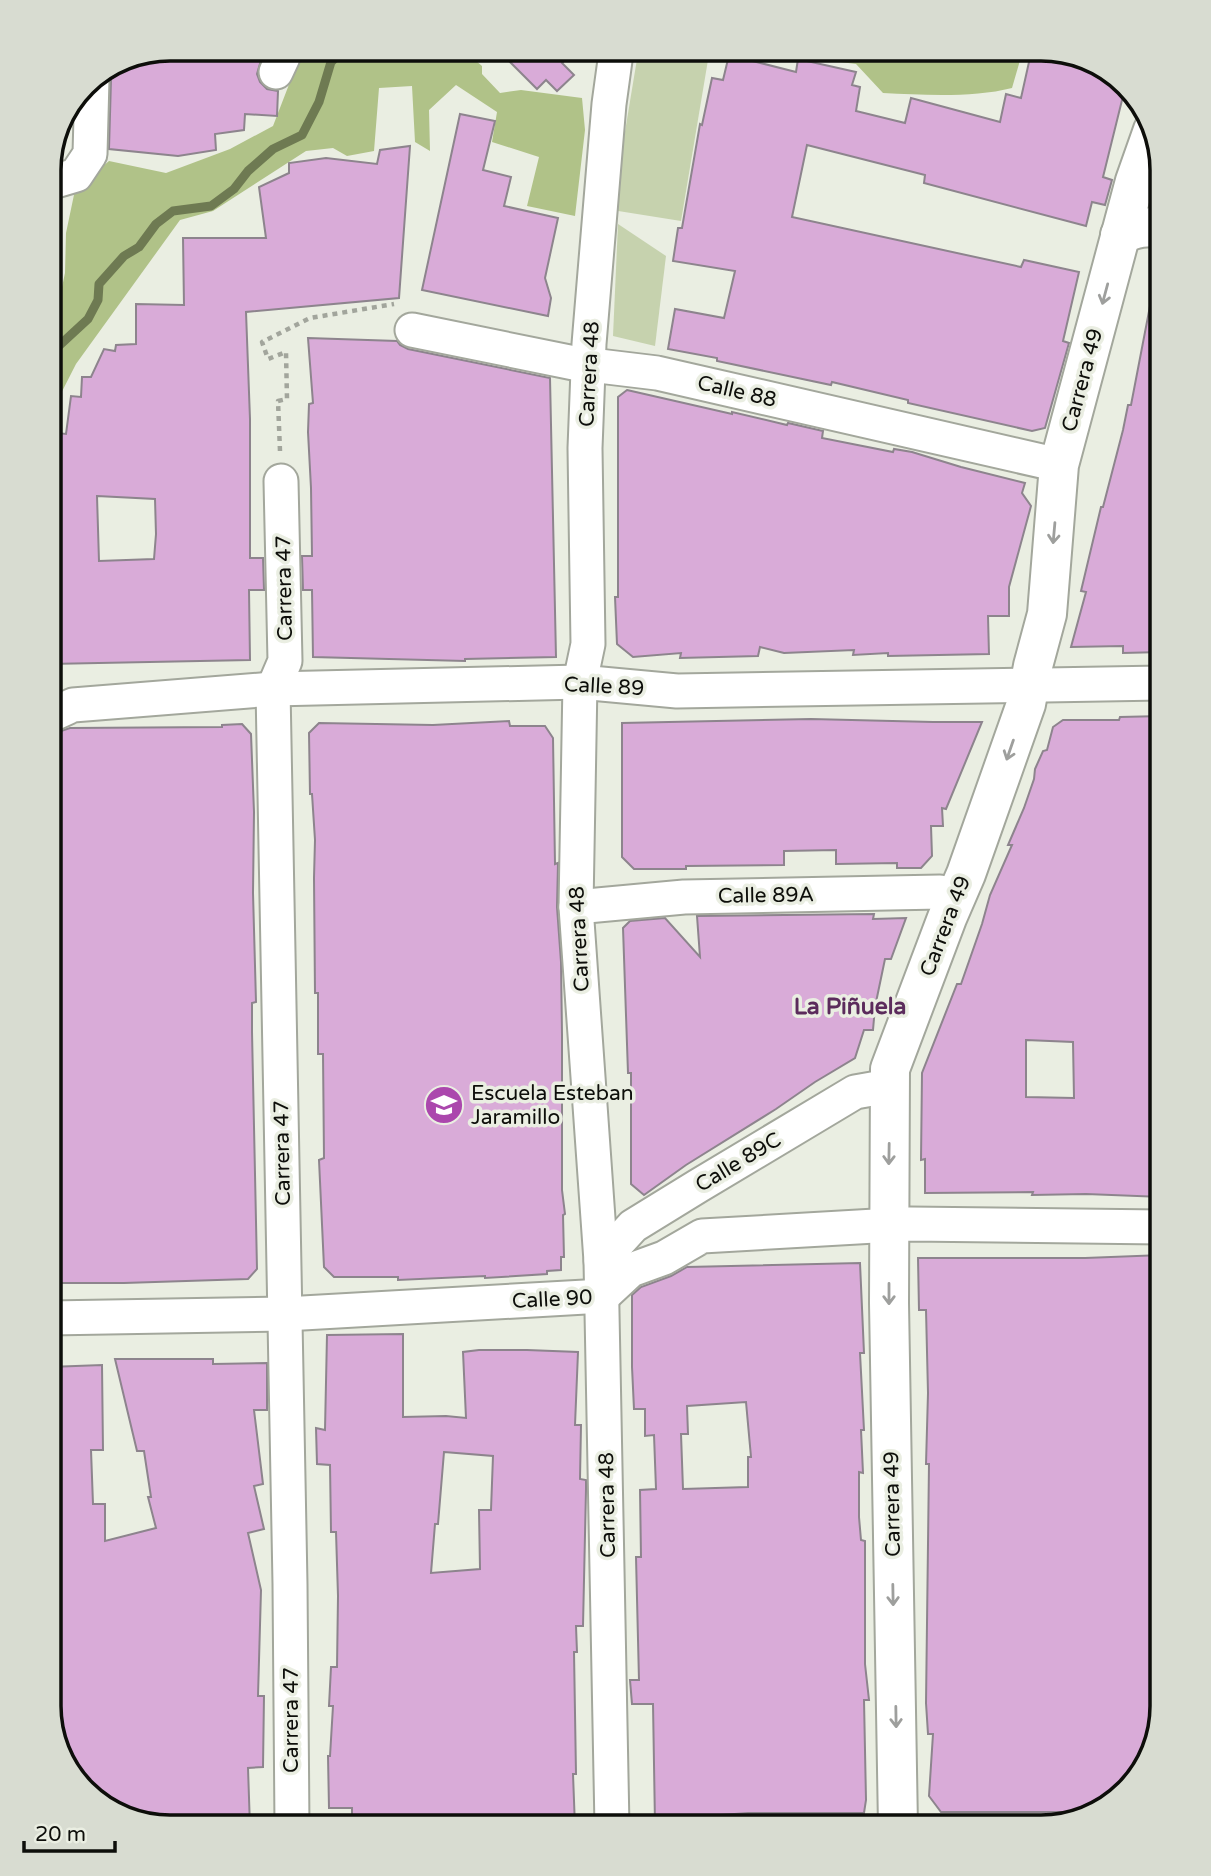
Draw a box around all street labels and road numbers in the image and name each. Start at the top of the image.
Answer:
street label: Carrera 48 [574,321,605,427]
street label: Carrera 49 [1057,326,1108,434]
street label: Calle 88 [695,370,779,413]
street label: Carrera 47 [271,535,298,641]
street label: Calle 89 [563,672,645,701]
street label: Carrera 49 [915,872,976,980]
street label: Calle 89A [718,882,814,909]
street label: Carrera 48 [564,886,595,992]
street label: Carrera 47 [269,1100,296,1206]
street label: Calle 89C [691,1127,785,1198]
street label: Calle 90 [511,1285,593,1314]
street label: Carrera 49 [879,1451,906,1557]
street label: Carrera 48 [594,1452,621,1558]
street label: Carrera 47 [279,1667,304,1773]

